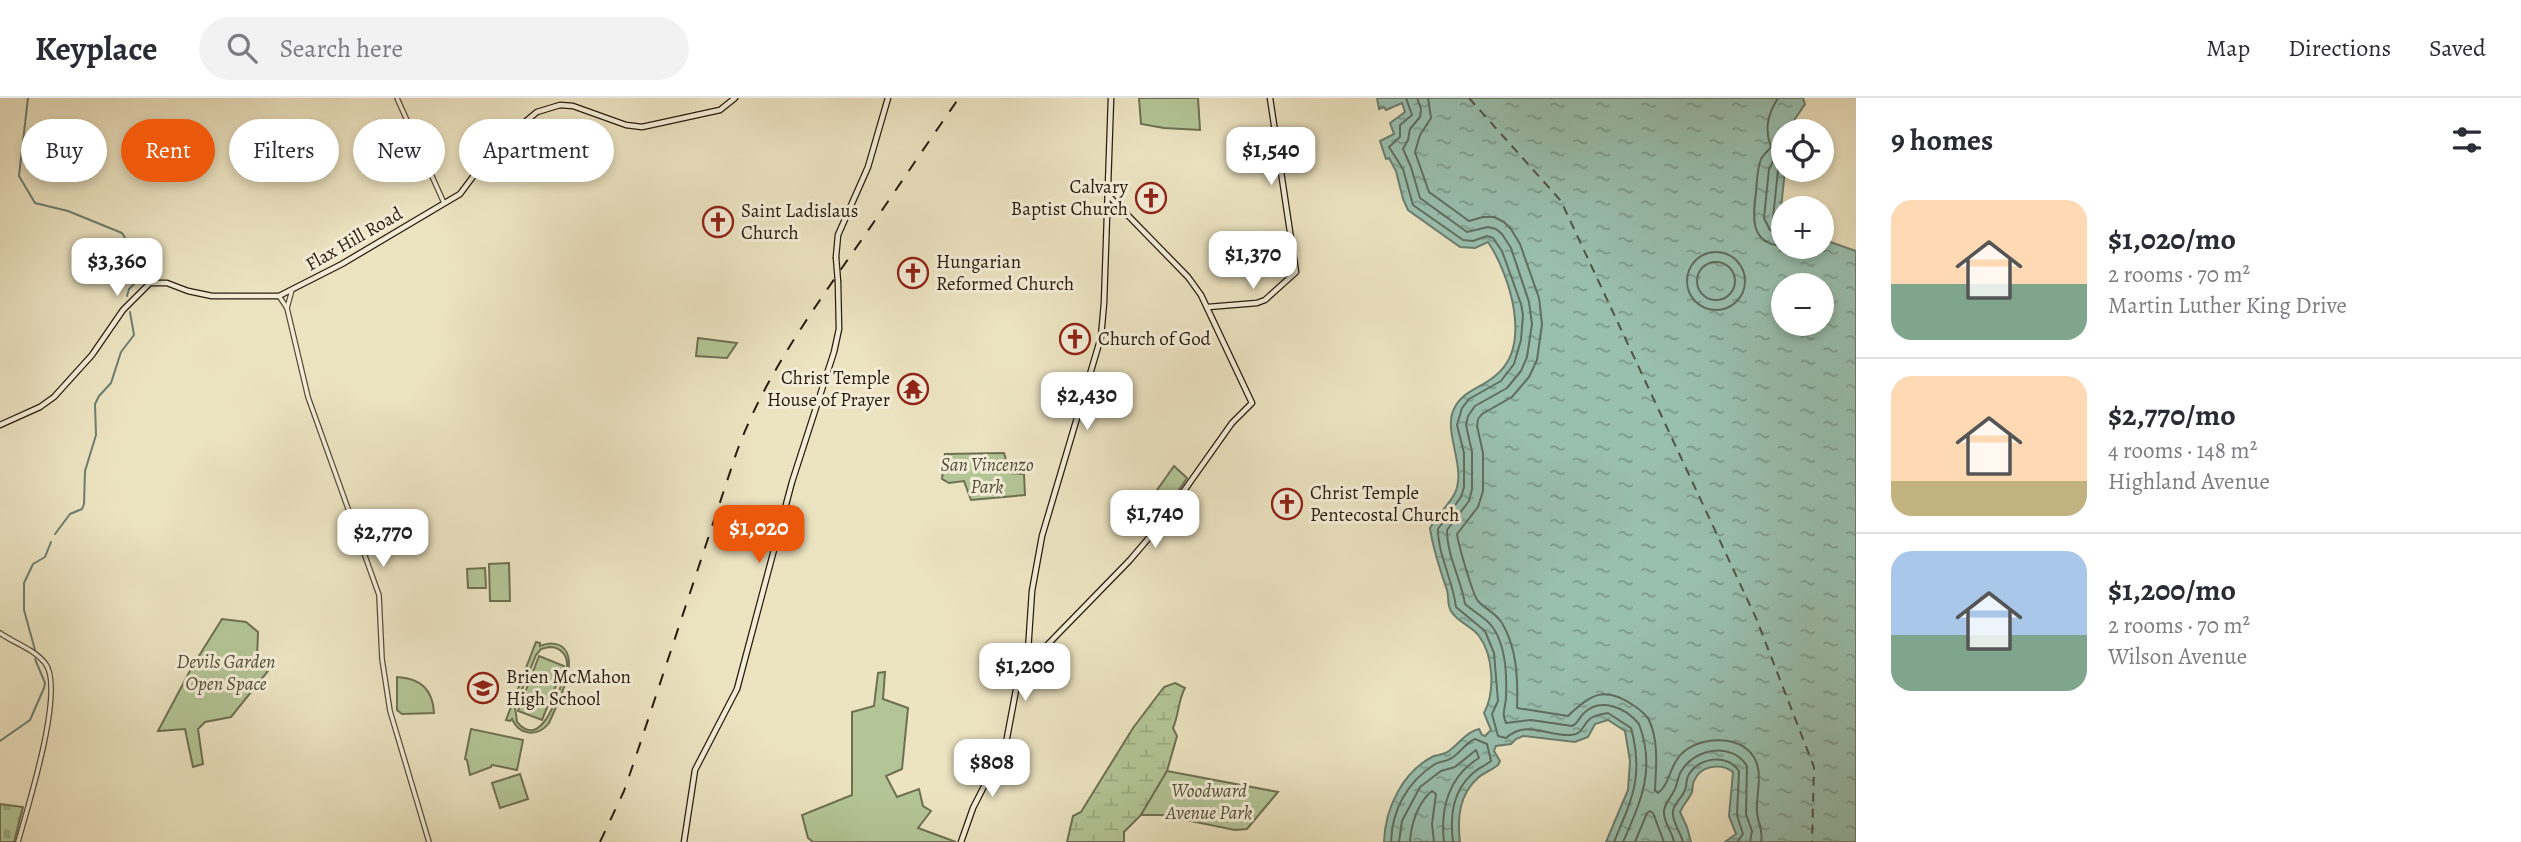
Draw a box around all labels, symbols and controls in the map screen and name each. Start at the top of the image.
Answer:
search box [199,17,689,80]
text: Keyplace [35,26,157,71]
icon: search [223,29,261,67]
text: Search here [279,31,403,66]
text: Map [2206,32,2250,64]
text: Directions [2288,32,2391,64]
text: Saved [2429,32,2486,64]
chip: Buy [21,119,107,182]
chip: Rent [121,119,215,182]
chip: Filters [229,119,339,182]
chip: New [353,119,445,182]
chip: Apartment [459,119,614,182]
map controls [1771,119,1834,336]
button: locate [1771,119,1834,182]
text: 9 homes [1891,120,1993,160]
icon: filters [2448,121,2486,159]
pin: $1,540 [1214,127,1328,187]
text: $1,540 [1242,134,1300,165]
place label: Calvary Baptist Church [1011,174,1129,222]
church icon: Calvary Baptist Church [1134,181,1168,215]
button: + [1771,196,1834,259]
place label: Saint Ladislaus Church [741,198,858,246]
street label: Flax Hill Road [301,200,408,277]
church icon: Saint Ladislaus Church [701,205,735,239]
text: $1,020/mo [2108,219,2236,259]
icon: home [1947,228,2031,312]
pin: $1,370 [1196,232,1310,291]
pin: $3,360 [60,238,174,298]
text: $1,370 [1225,238,1281,269]
text: $3,360 [88,245,147,276]
place label: Hungarian Reformed Church [936,249,1074,297]
church icon: Hungarian Reformed Church [896,256,930,290]
text: 2 rooms · 70 m² [2108,259,2250,290]
button: − [1771,273,1834,336]
text: Martin Luther King Drive [2108,290,2347,321]
church icon: Church of God [1058,322,1092,356]
place label: Church of God [1098,326,1212,352]
place label: Christ Temple House of Prayer [767,365,890,413]
temple icon: Christ Temple House of Prayer [896,372,930,406]
pin: $2,430 [1030,372,1144,432]
text: $2,430 [1057,379,1117,410]
text: $2,770/mo [2108,395,2236,435]
icon: home [1947,404,2031,488]
text: 4 rooms · 148 m² [2108,435,2257,466]
park label: San Vincenzo Park [940,452,1034,500]
text: Highland Avenue [2108,466,2270,497]
place label: Christ Temple Pentecostal Church [1310,480,1459,528]
church icon: Christ Temple Pentecostal Church [1270,487,1304,521]
pin: $1,740 [1098,490,1212,550]
text: $1,740 [1126,497,1184,528]
pin: $1,020 [702,505,816,565]
pin: $2,770 [326,510,440,569]
text: $1,020 [729,512,789,543]
text: $2,770 [353,516,413,547]
text: $1,200/mo [2108,570,2236,610]
icon: home [1947,579,2031,663]
text: 2 rooms · 70 m² [2108,610,2250,641]
text: Wilson Avenue [2108,641,2247,672]
pin: $1,200 [968,644,1082,703]
park label: Devils Garden Open Space [176,649,276,697]
text: $1,200 [995,650,1055,681]
place label: Brien McMahon High School [506,664,631,712]
school or university icon: Brien McMahon High School [466,671,500,705]
pin: $808 [951,740,1033,799]
text: $808 [970,746,1014,777]
park label: Woodward Avenue Park [1165,778,1252,826]

